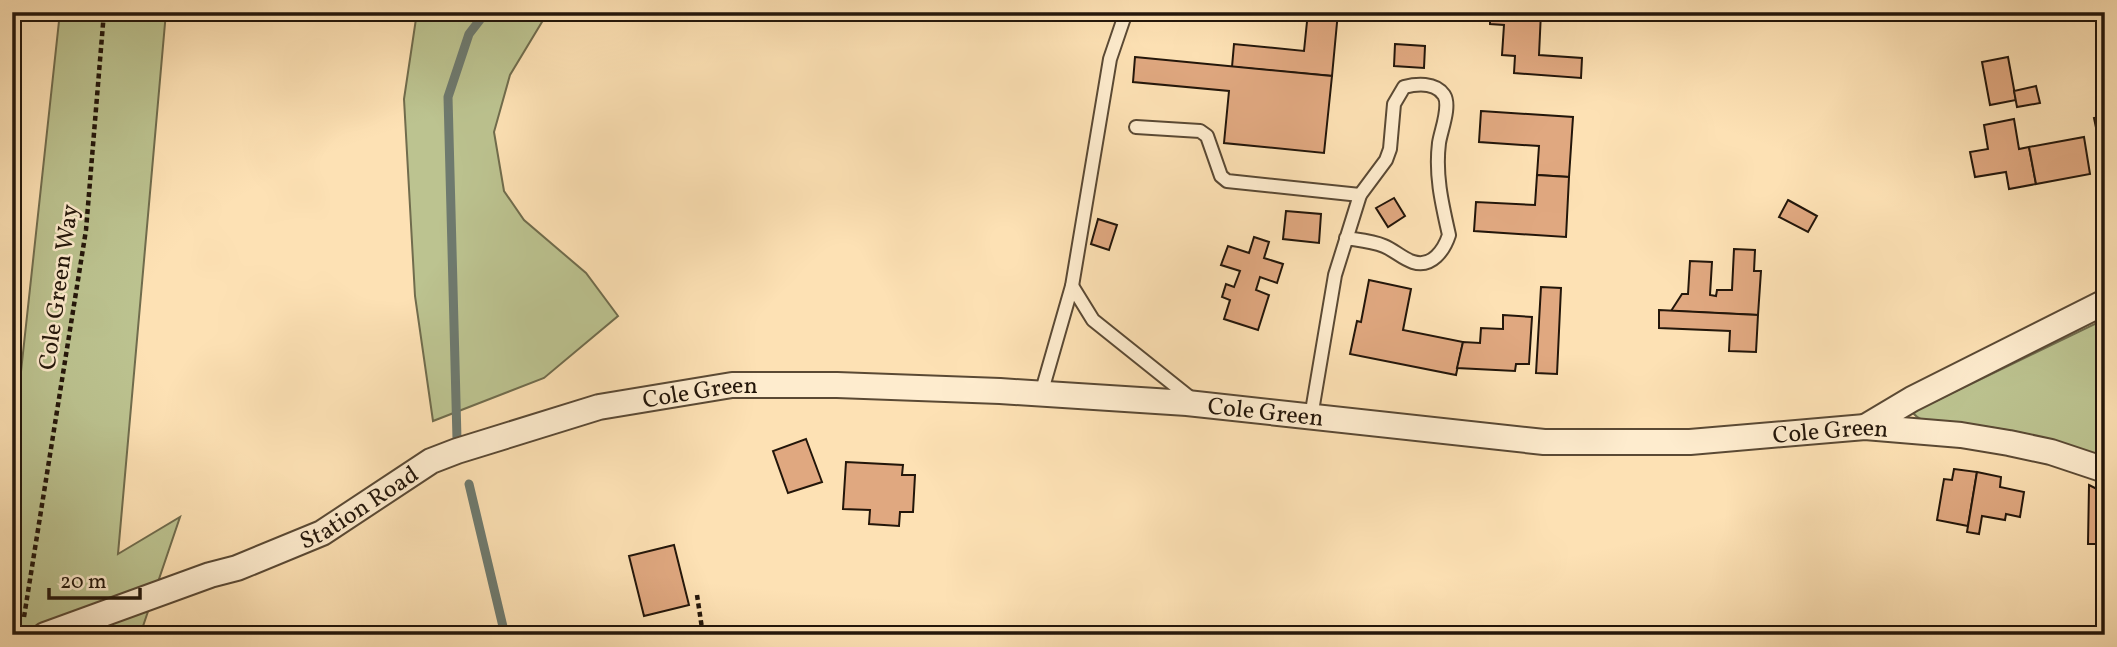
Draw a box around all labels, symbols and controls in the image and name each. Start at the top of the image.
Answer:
street label: Cole Green Way [32,202,88,372]
street label: Cole Green [640,370,758,419]
street label: Cole Green [1206,390,1325,437]
street label: Cole Green [1771,412,1890,454]
street label: Station Road [295,459,426,559]
scale bar [49,556,140,600]
text: 20 m [60,568,106,597]

